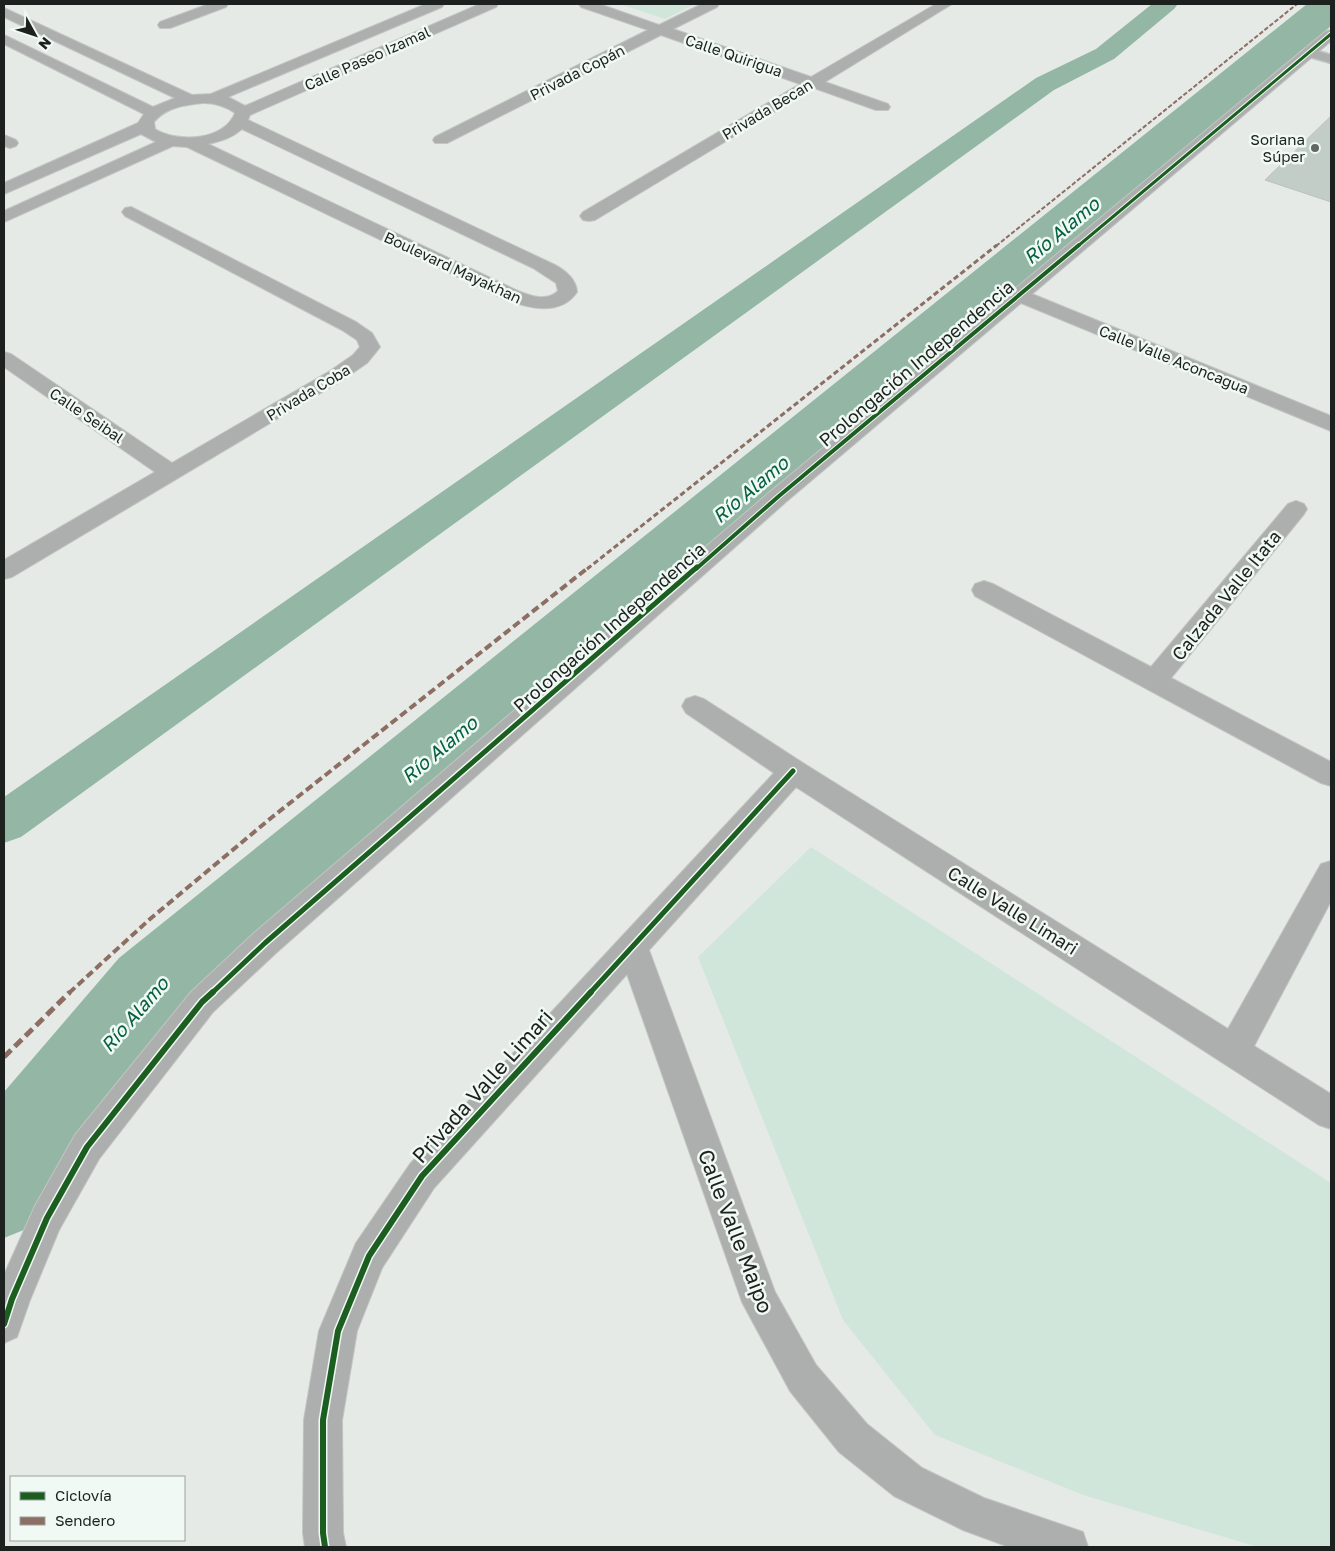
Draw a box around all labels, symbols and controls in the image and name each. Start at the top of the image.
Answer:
north arrow [10,10,60,60]
street label: Calle Paseo Izamal [301,22,433,94]
street label: Calle Quirigua [683,30,785,80]
text: N [35,34,55,53]
street label: Privada Copán [527,40,627,104]
street label: Privada Becan [719,75,815,143]
place label: Soriana Súper [1250,130,1305,165]
marker: Soriana Súper [1309,142,1321,154]
water label: Río Alamo [1019,191,1105,268]
street label: Boulevard Mayakhan [382,227,524,307]
street label: Prolongación Independencia [814,275,1018,451]
street label: Calle Valle Aconcagua [1097,321,1251,397]
street label: Privada Coba [263,360,353,424]
street label: Calle Seibal [47,384,128,446]
water label: Río Alamo [708,450,794,527]
street label: Calzada Valle Itata [1167,525,1285,665]
street label: Prolongación Independencia [508,538,710,716]
water label: Río Alamo [397,710,483,787]
street label: Calle Valle Limari [944,861,1082,959]
water label: Río Alamo [95,971,174,1056]
street label: Privada Valle Limari [406,1004,558,1168]
street label: Calle Valle Maipo [693,1145,779,1317]
legend [10,1476,185,1541]
text: Ciclovía [55,1486,112,1504]
text: Sendero [55,1511,115,1529]

